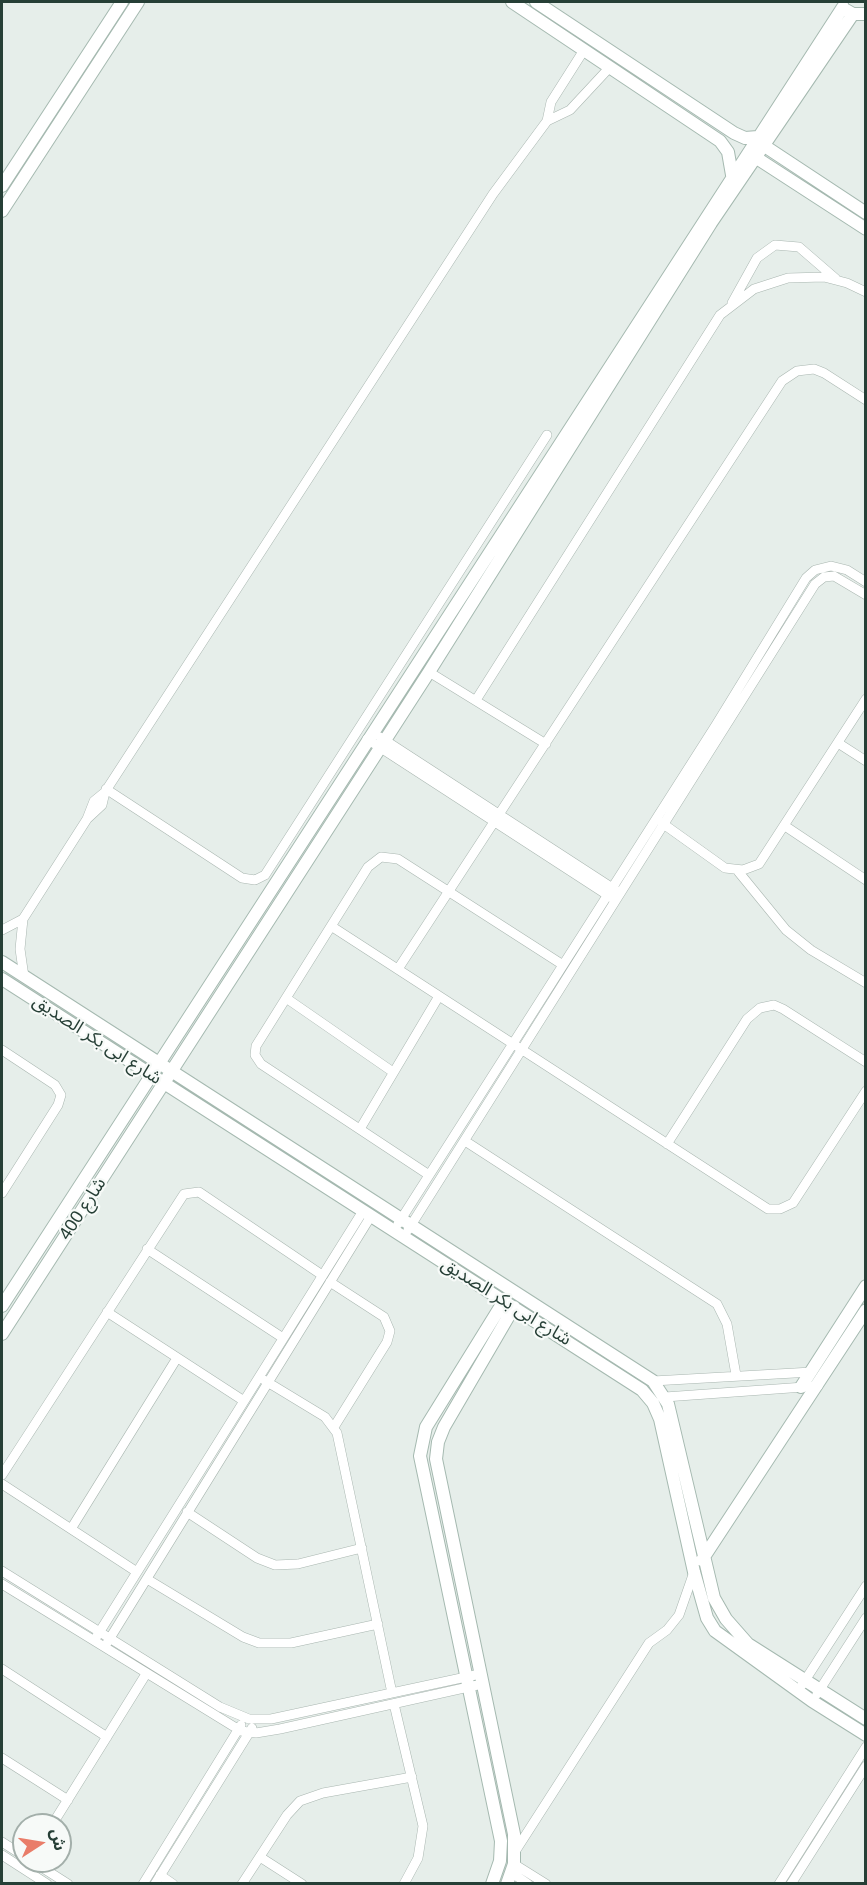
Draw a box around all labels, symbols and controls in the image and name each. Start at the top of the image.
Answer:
street label: شارع ابى بكر الصديق [29,990,165,1090]
street label: شارع 400 [55,1174,111,1244]
street label: شارع ابى بكر الصديق [437,1253,575,1351]
north arrow [12,1813,72,1873]
text: ش [48,1827,69,1852]

